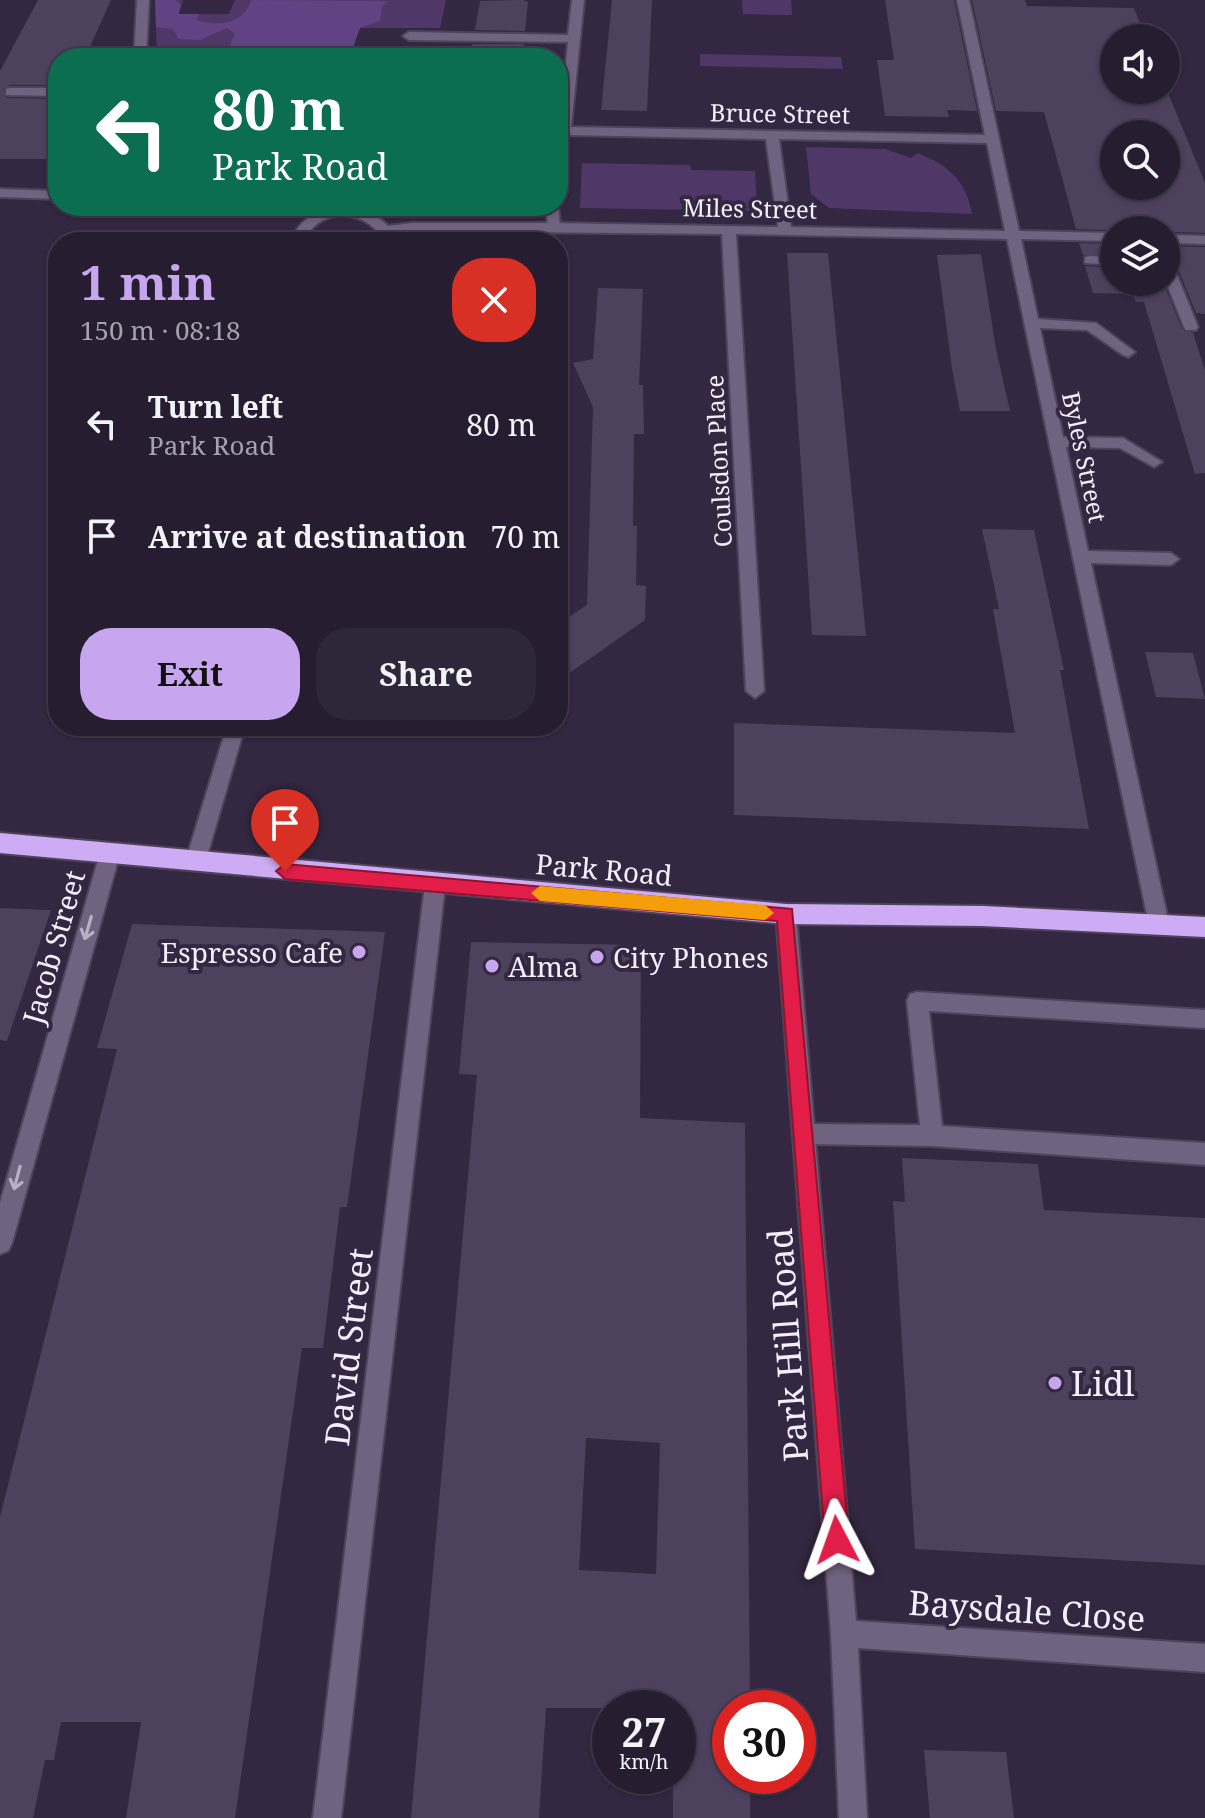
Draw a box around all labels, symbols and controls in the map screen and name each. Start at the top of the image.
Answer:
map controls [1100,24,1180,296]
button: sound [1100,24,1180,104]
text: 80 m [212,70,345,146]
icon: left [80,80,184,184]
street label: Bruce Street [710,95,850,131]
button: search [1100,120,1180,200]
text: Park Road [212,142,388,191]
street label: Miles Street [682,190,818,226]
button: layers [1100,216,1180,296]
text: 1 min [80,249,216,314]
button: close [452,258,536,342]
text: 150 m · 08:18 [80,312,241,348]
street label: Coulsdon Place [697,374,739,548]
text: Turn left [148,386,283,427]
street label: Byles Street [1055,388,1115,526]
icon: left [80,402,124,446]
text: 80 m [466,404,536,445]
text: Park Road [148,427,275,463]
icon: arrive [80,514,124,558]
text: Arrive at destination [148,516,467,557]
text: 70 m [491,516,560,557]
button: Exit [80,628,300,720]
button: Share [316,628,536,720]
pin [251,789,319,871]
icon: arrive [263,801,307,845]
street label: Park Road [534,844,674,894]
street label: Jacob Street [13,866,93,1029]
one-way arrow [80,915,95,941]
place label: Espresso Cafe [161,933,343,971]
place label: City Phones [613,938,769,976]
marker: Espresso Cafe [350,943,368,961]
place label: Alma [508,947,579,985]
marker: City Phones [588,948,606,966]
marker: Alma [483,957,501,975]
one-way arrow [9,1165,24,1191]
street label: Park Hill Road [756,1226,818,1463]
street label: David Street [313,1245,383,1449]
place label: Lidl [1071,1360,1135,1406]
marker: Lidl [1046,1374,1064,1392]
position arrow [795,1498,879,1582]
street label: Baysdale Close [907,1579,1147,1641]
speed limit sign: 30 [712,1690,816,1794]
text: 27 [621,1704,667,1759]
text: km/h [619,1748,669,1775]

